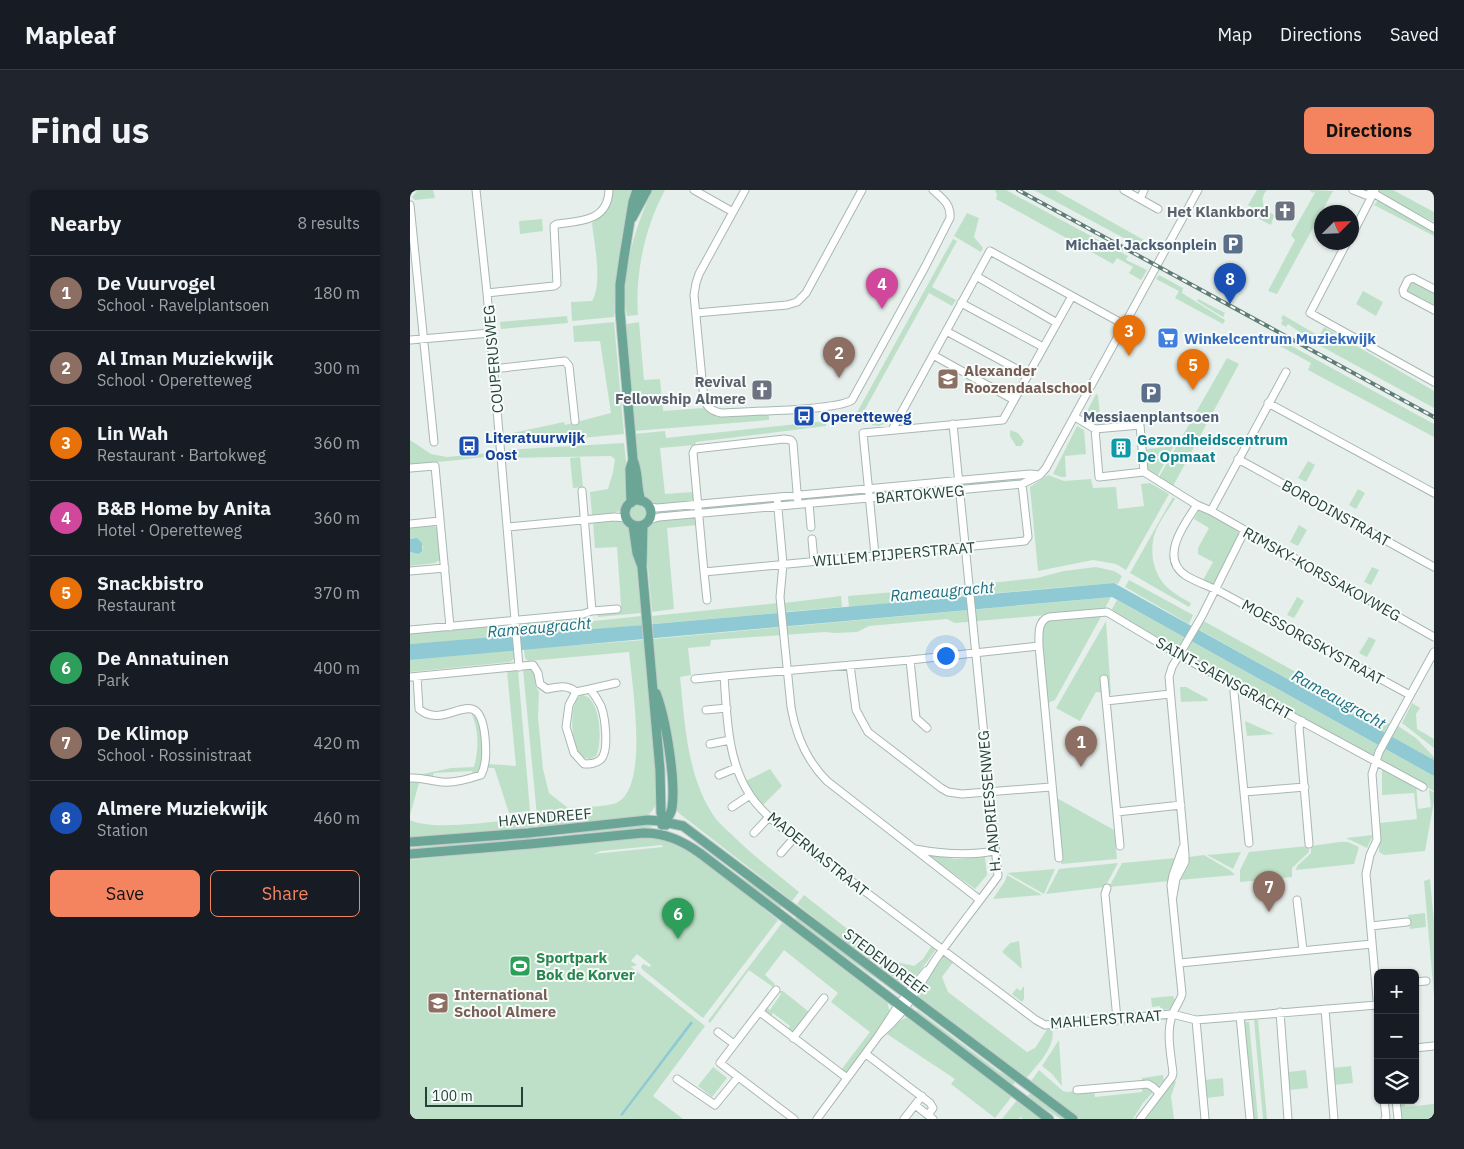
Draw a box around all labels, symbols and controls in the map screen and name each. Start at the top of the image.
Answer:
text: Mapleaf [25,19,116,51]
text: Map [1217,23,1252,46]
text: Directions [1280,23,1362,46]
text: Saved [1390,23,1439,46]
text: Find us [30,107,149,153]
button: Directions [1304,107,1434,154]
church icon: Het Klankbord [1273,199,1297,223]
place label: Het Klankbord [1167,202,1269,221]
north arrow [1314,205,1359,250]
text: Nearby [50,209,121,237]
text: 8 results [297,213,360,233]
parking icon: Michael Jacksonplein [1221,232,1245,256]
place label: Michael Jacksonplein [1065,235,1217,254]
pin: 8 [1214,263,1246,304]
pin: 4 [866,268,898,309]
text: De Vuurvogel [97,271,215,295]
text: 1 [61,283,71,303]
text: 180 m [313,283,360,303]
text: School · Ravelplantsoen [97,295,269,315]
street label: COUPERUSWEG [479,304,507,414]
pin: 3 [1113,315,1145,356]
supermarket icon: Winkelcentrum Muziekwijk [1156,326,1180,350]
place label: Winkelcentrum Muziekwijk [1184,329,1376,348]
pin: 2 [823,337,855,378]
text: Al Iman Muziekwijk [97,346,274,370]
pin: 5 [1177,349,1209,390]
text: 2 [61,358,71,378]
text: 300 m [313,358,360,378]
place label: Alexander Roozendaalschool [964,361,1093,397]
school or university icon: Alexander Roozendaalschool [936,367,960,391]
text: School · Operetteweg [97,370,252,390]
place label: Revival Fellowship Almere [615,372,746,408]
church icon: Revival Fellowship Almere [750,378,774,402]
parking icon: Messiaenplantsoen [1139,381,1163,405]
bus stop icon: Operetteweg [792,404,816,428]
place label: Operetteweg [820,407,912,426]
place label: Messiaenplantsoen [1083,407,1219,426]
text: Lin Wah [97,421,168,445]
place label: Literatuurwijk Oost [485,428,586,464]
place label: Gezondheidscentrum De Opmaat [1137,430,1288,466]
text: 3 [61,433,71,453]
text: 360 m [313,433,360,453]
bus stop icon: Literatuurwijk Oost [457,434,481,458]
building icon: Gezondheidscentrum De Opmaat [1109,436,1133,460]
text: Restaurant · Bartokweg [97,445,266,465]
street label: BORODINSTRAAT [1279,475,1394,551]
street label: BARTOKWEG [875,481,965,507]
text: B&B Home by Anita [97,496,271,520]
text: 4 [61,508,71,528]
text: 360 m [313,508,360,528]
text: Hotel · Operetteweg [97,520,242,540]
street label: RIMSKY-KORSSAKOVWEG [1240,523,1404,625]
street label: WILLEM PIJPERSTRAAT [812,537,976,571]
text: Snackbistro [97,571,204,595]
water label: Rameaugracht [889,576,996,605]
text: 5 [61,583,71,603]
text: 370 m [313,583,360,603]
text: Restaurant [97,595,176,615]
street label: MOESSORGSKYSTRAAT [1239,595,1388,689]
water label: Rameaugracht [486,612,593,641]
street label: SAINT-SAENSGRACHT [1153,633,1296,724]
your location [933,643,959,669]
text: De Annatuinen [97,646,229,670]
text: 6 [61,658,71,678]
text: 400 m [313,658,360,678]
water label: Rameaugracht [1289,665,1390,733]
text: Park [97,670,129,690]
text: De Klimop [97,721,189,745]
pin: 1 [1065,726,1097,767]
street label: H. ANDRIESSENWEG [973,729,1005,873]
text: 7 [61,733,71,753]
text: 420 m [313,733,360,753]
text: School · Rossinistraat [97,745,252,765]
text: Almere Muziekwijk [97,796,268,820]
street label: HAVENDREEF [498,803,592,831]
text: 8 [61,808,71,828]
text: 460 m [313,808,360,828]
street label: MADERNASTRAAT [764,808,873,901]
text: Station [97,820,148,840]
button: Save [50,870,200,917]
button: Share [210,870,360,917]
pin: 7 [1253,871,1285,912]
pin: 6 [662,898,694,939]
street label: STEDENDREEF [840,924,932,1000]
place label: Sportpark Bok de Korver [536,948,635,984]
sports icon: Sportpark Bok de Korver [508,954,532,978]
map controls [1374,969,1419,1104]
button: + [1374,969,1419,1014]
place label: International School Almere [454,985,556,1021]
school or university icon: International School Almere [426,991,450,1015]
street label: MAHLERSTRAAT [1049,1006,1163,1032]
button: − [1374,1014,1419,1059]
button: layers [1374,1059,1419,1104]
scale bar [425,1084,522,1107]
text: 100 m [432,1087,473,1105]

